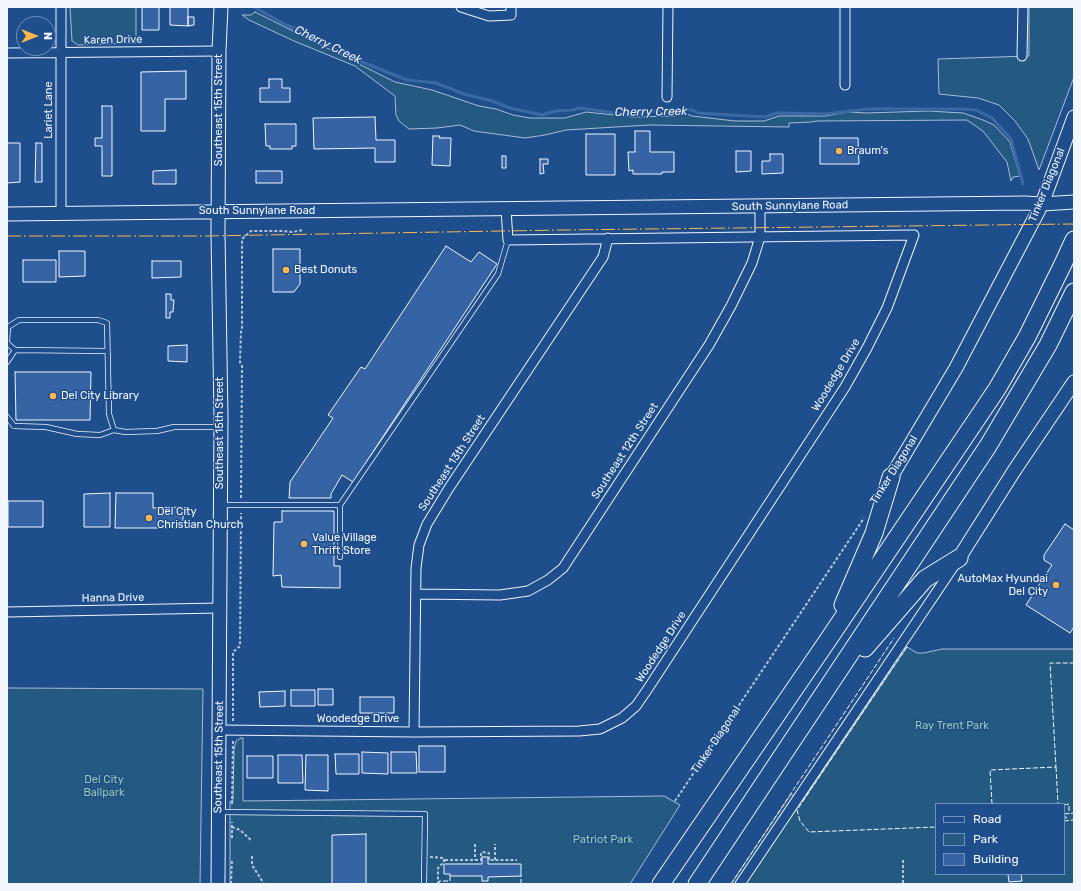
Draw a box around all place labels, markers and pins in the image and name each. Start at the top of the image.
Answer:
place label: Braum's [847,144,888,158]
marker: Braum's [834,146,844,156]
place label: Best Donuts [294,263,357,277]
marker: Best Donuts [281,265,291,275]
place label: Del City Library [61,389,139,403]
marker: Del City Library [48,391,58,401]
place label: Del City Christian Church [157,505,243,531]
marker: Del City Christian Church [144,513,154,523]
place label: Value Village Thrift Store [312,531,377,557]
marker: Value Village Thrift Store [299,539,309,549]
place label: AutoMax Hyundai Del City [958,572,1048,598]
marker: AutoMax Hyundai Del City [1051,580,1061,590]

